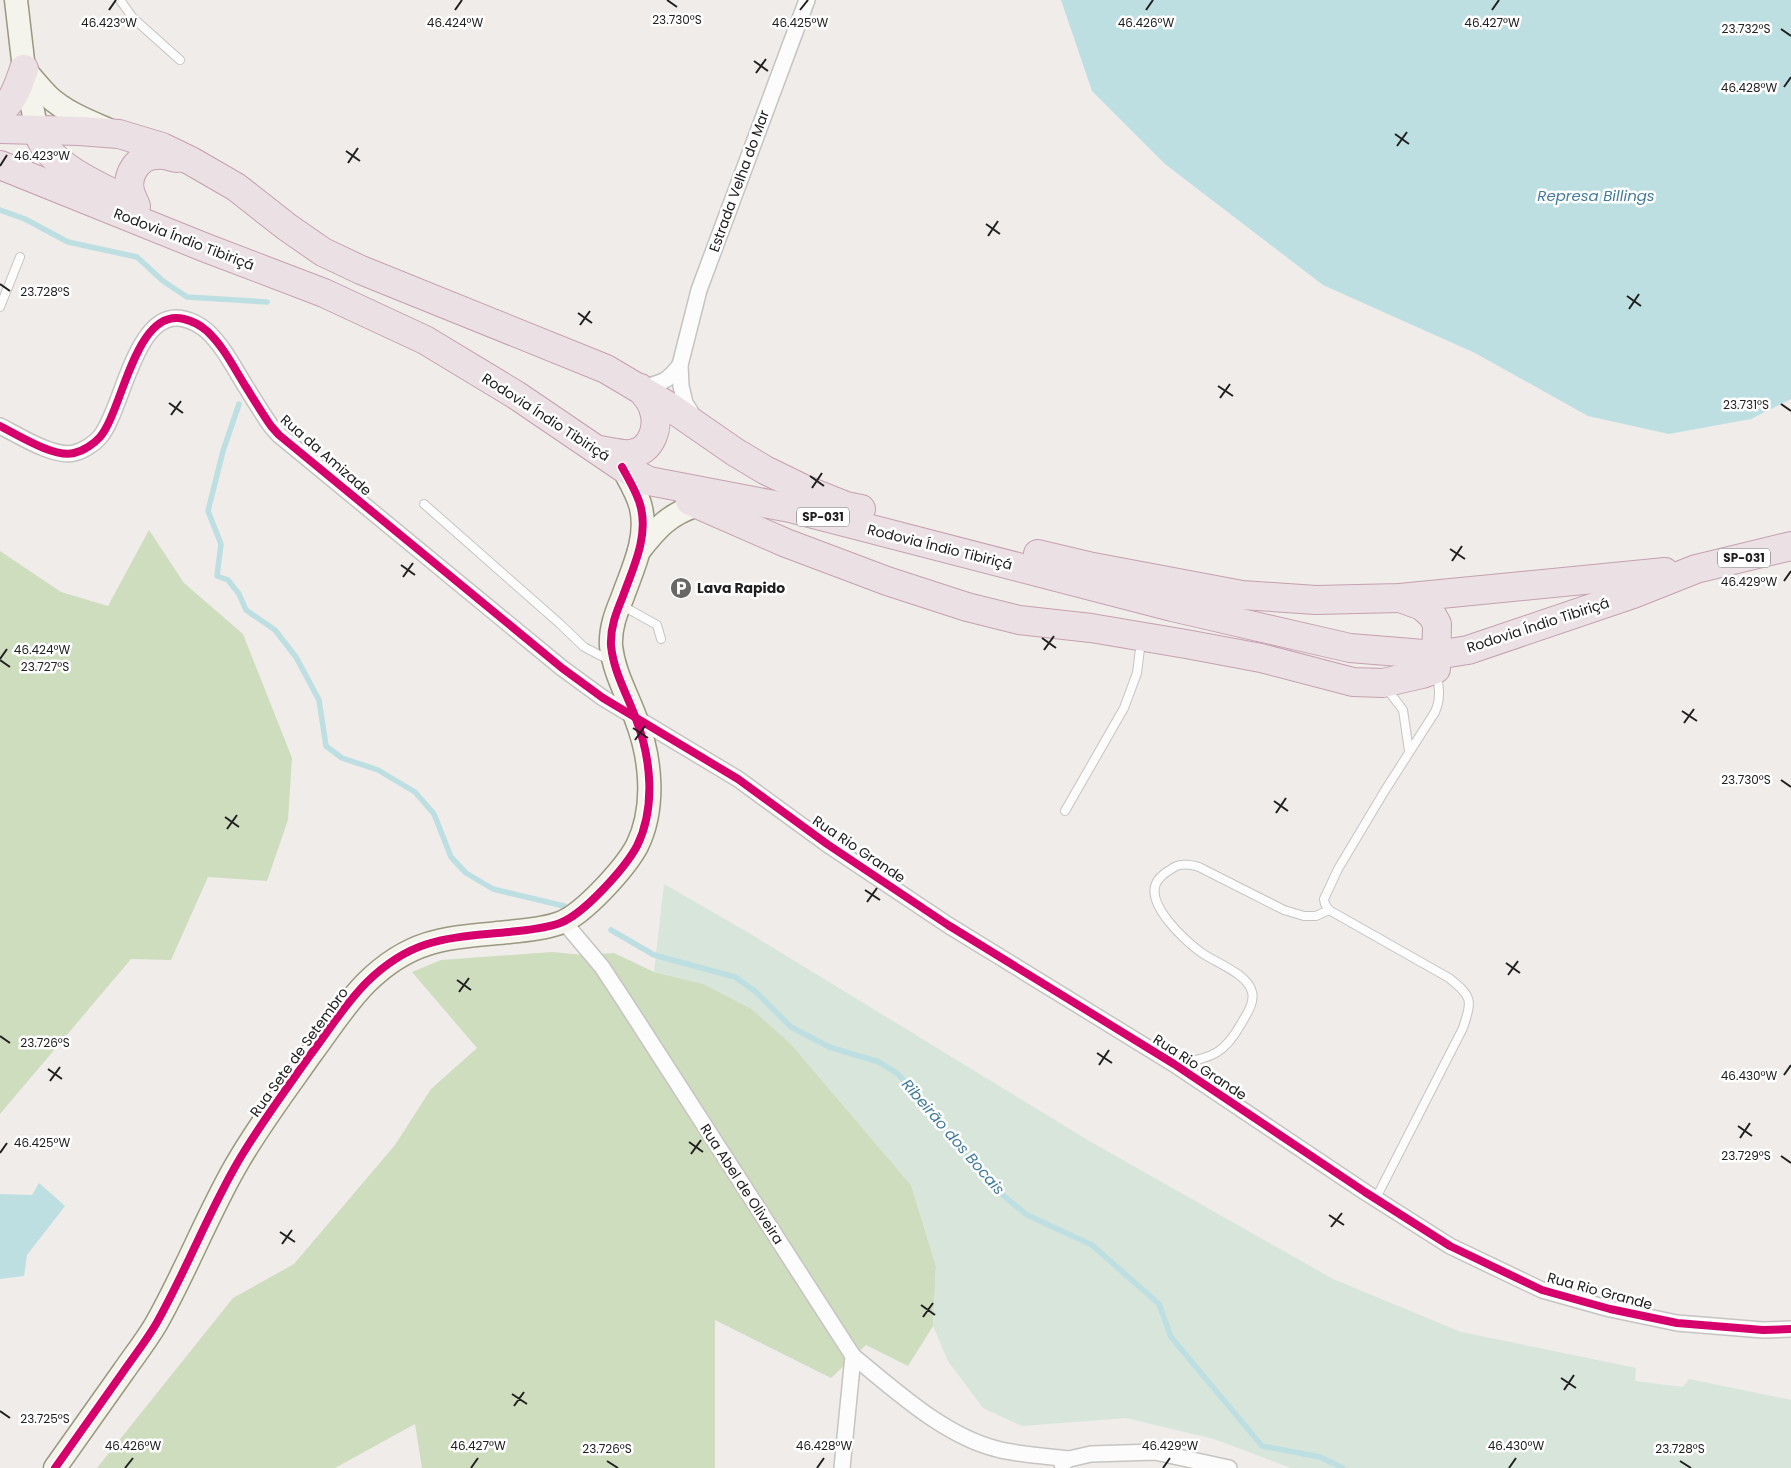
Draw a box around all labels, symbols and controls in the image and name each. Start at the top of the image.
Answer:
text: 23.730°S [652,11,702,28]
text: 46.423°W [81,14,137,31]
text: 46.424°W [427,14,483,31]
text: 46.425°W [772,14,828,31]
text: 46.426°W [1118,14,1174,31]
text: 46.427°W [1464,14,1520,31]
text: 23.732°S [1722,20,1770,37]
text: 46.428°W [1721,79,1777,96]
street label: Estrada Velha do Mar [704,107,774,255]
text: 46.423°W [14,147,70,164]
water label: Represa Billings [1537,185,1655,206]
street label: Rodovia Índio Tibiriçá [111,203,257,275]
text: 23.728°S [20,283,70,300]
street label: Rodovia Índio Tibiriçá [478,368,614,466]
text: 23.731°S [1723,396,1769,413]
street label: Rua da Amizade [276,410,376,500]
road number: SP-031 [797,508,849,526]
street label: Rodovia Índio Tibiriçá [865,519,1015,575]
road number: SP-031 [1718,548,1770,568]
text: 46.429°W [1721,573,1777,590]
parking icon: Lava Rapido [669,576,693,600]
place label: Lava Rapido [697,578,785,598]
street label: Rodovia Índio Tibiriçá [1464,592,1612,658]
text: 46.424°W [14,641,70,658]
text: 23.727°S [21,658,69,675]
text: 23.730°S [1721,771,1771,788]
street label: Rua Rio Grande [809,811,910,888]
street label: Rua Sete de Setembro [245,983,353,1121]
street label: Rua Rio Grande [1149,1029,1251,1105]
text: 23.726°S [20,1034,70,1051]
text: 46.430°W [1721,1067,1778,1084]
water label: Ribeirão dos Bocais [897,1074,1010,1199]
street label: Rua Abel de Oliveira [696,1120,788,1248]
text: 46.425°W [14,1134,70,1151]
text: 23.729°S [1721,1147,1771,1164]
street label: Rua Rio Grande [1545,1267,1655,1315]
text: 23.725°S [20,1410,70,1427]
text: 46.426°W [105,1437,161,1454]
text: 46.427°W [450,1437,506,1454]
text: 46.428°W [796,1437,852,1454]
text: 46.429°W [1142,1437,1198,1454]
text: 46.430°W [1488,1437,1545,1454]
text: 23.726°S [582,1440,632,1457]
text: 23.728°S [1655,1440,1705,1457]

